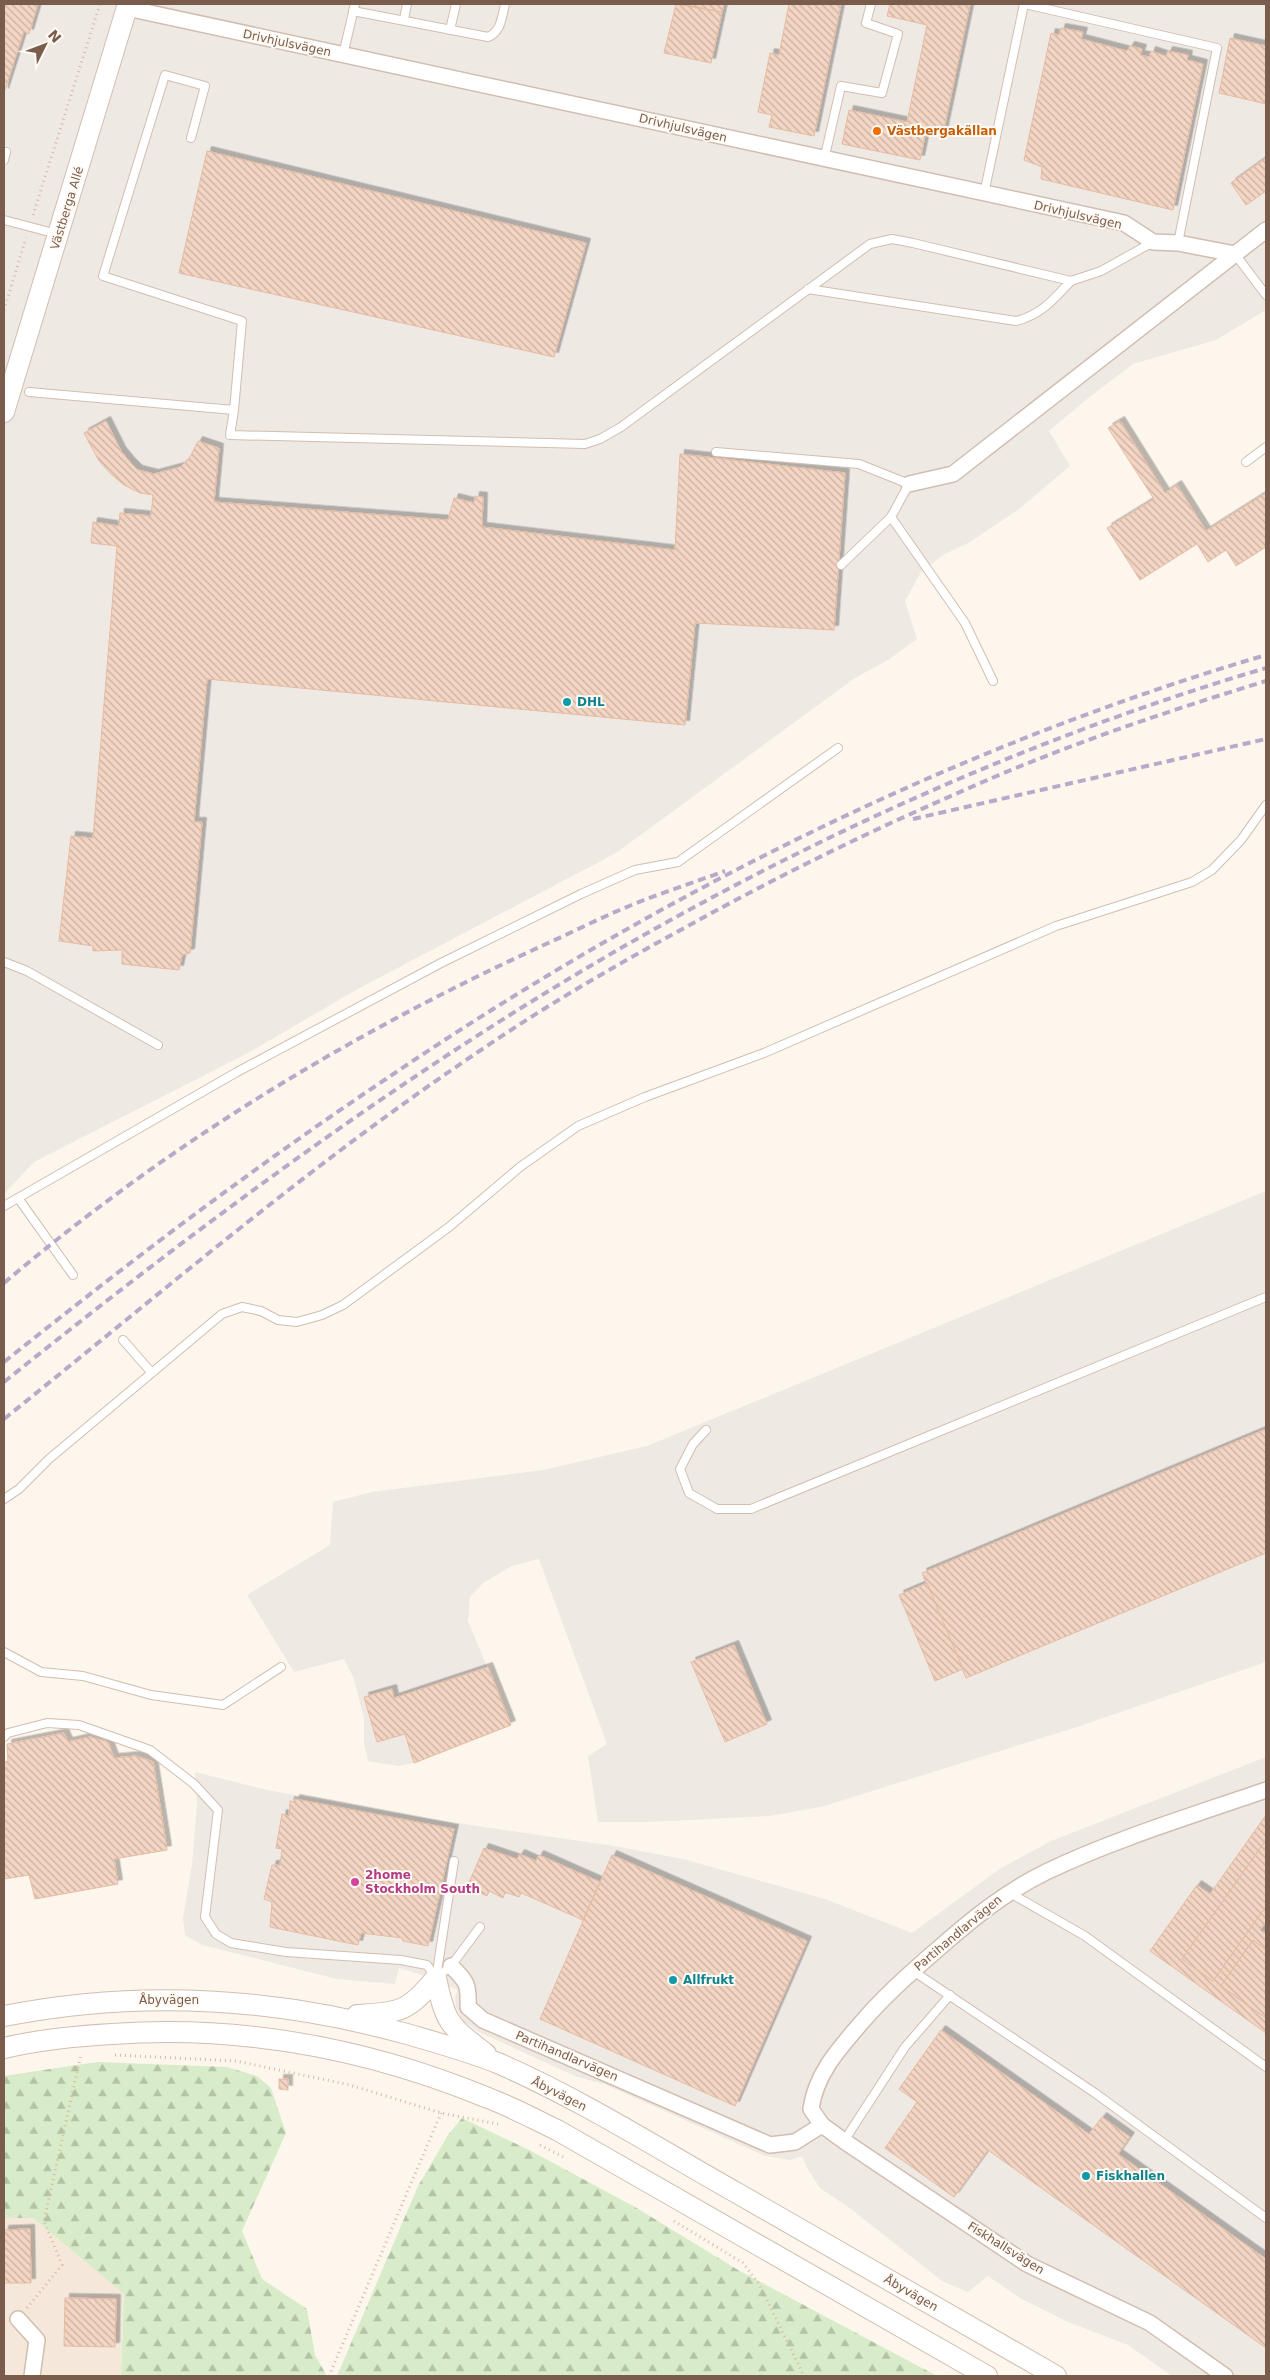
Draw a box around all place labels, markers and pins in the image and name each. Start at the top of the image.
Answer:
place label: Västbergakällan [887,124,997,138]
marker: Västbergakällan [871,125,883,137]
place label: DHL [577,695,605,709]
marker: DHL [561,696,573,708]
place label: 2home Stockholm South [365,1868,480,1896]
marker: 2home Stockholm South [349,1876,361,1888]
place label: Allfrukt [683,1973,734,1987]
marker: Allfrukt [667,1974,679,1986]
place label: Fiskhallen [1096,2169,1165,2183]
marker: Fiskhallen [1080,2170,1092,2182]

